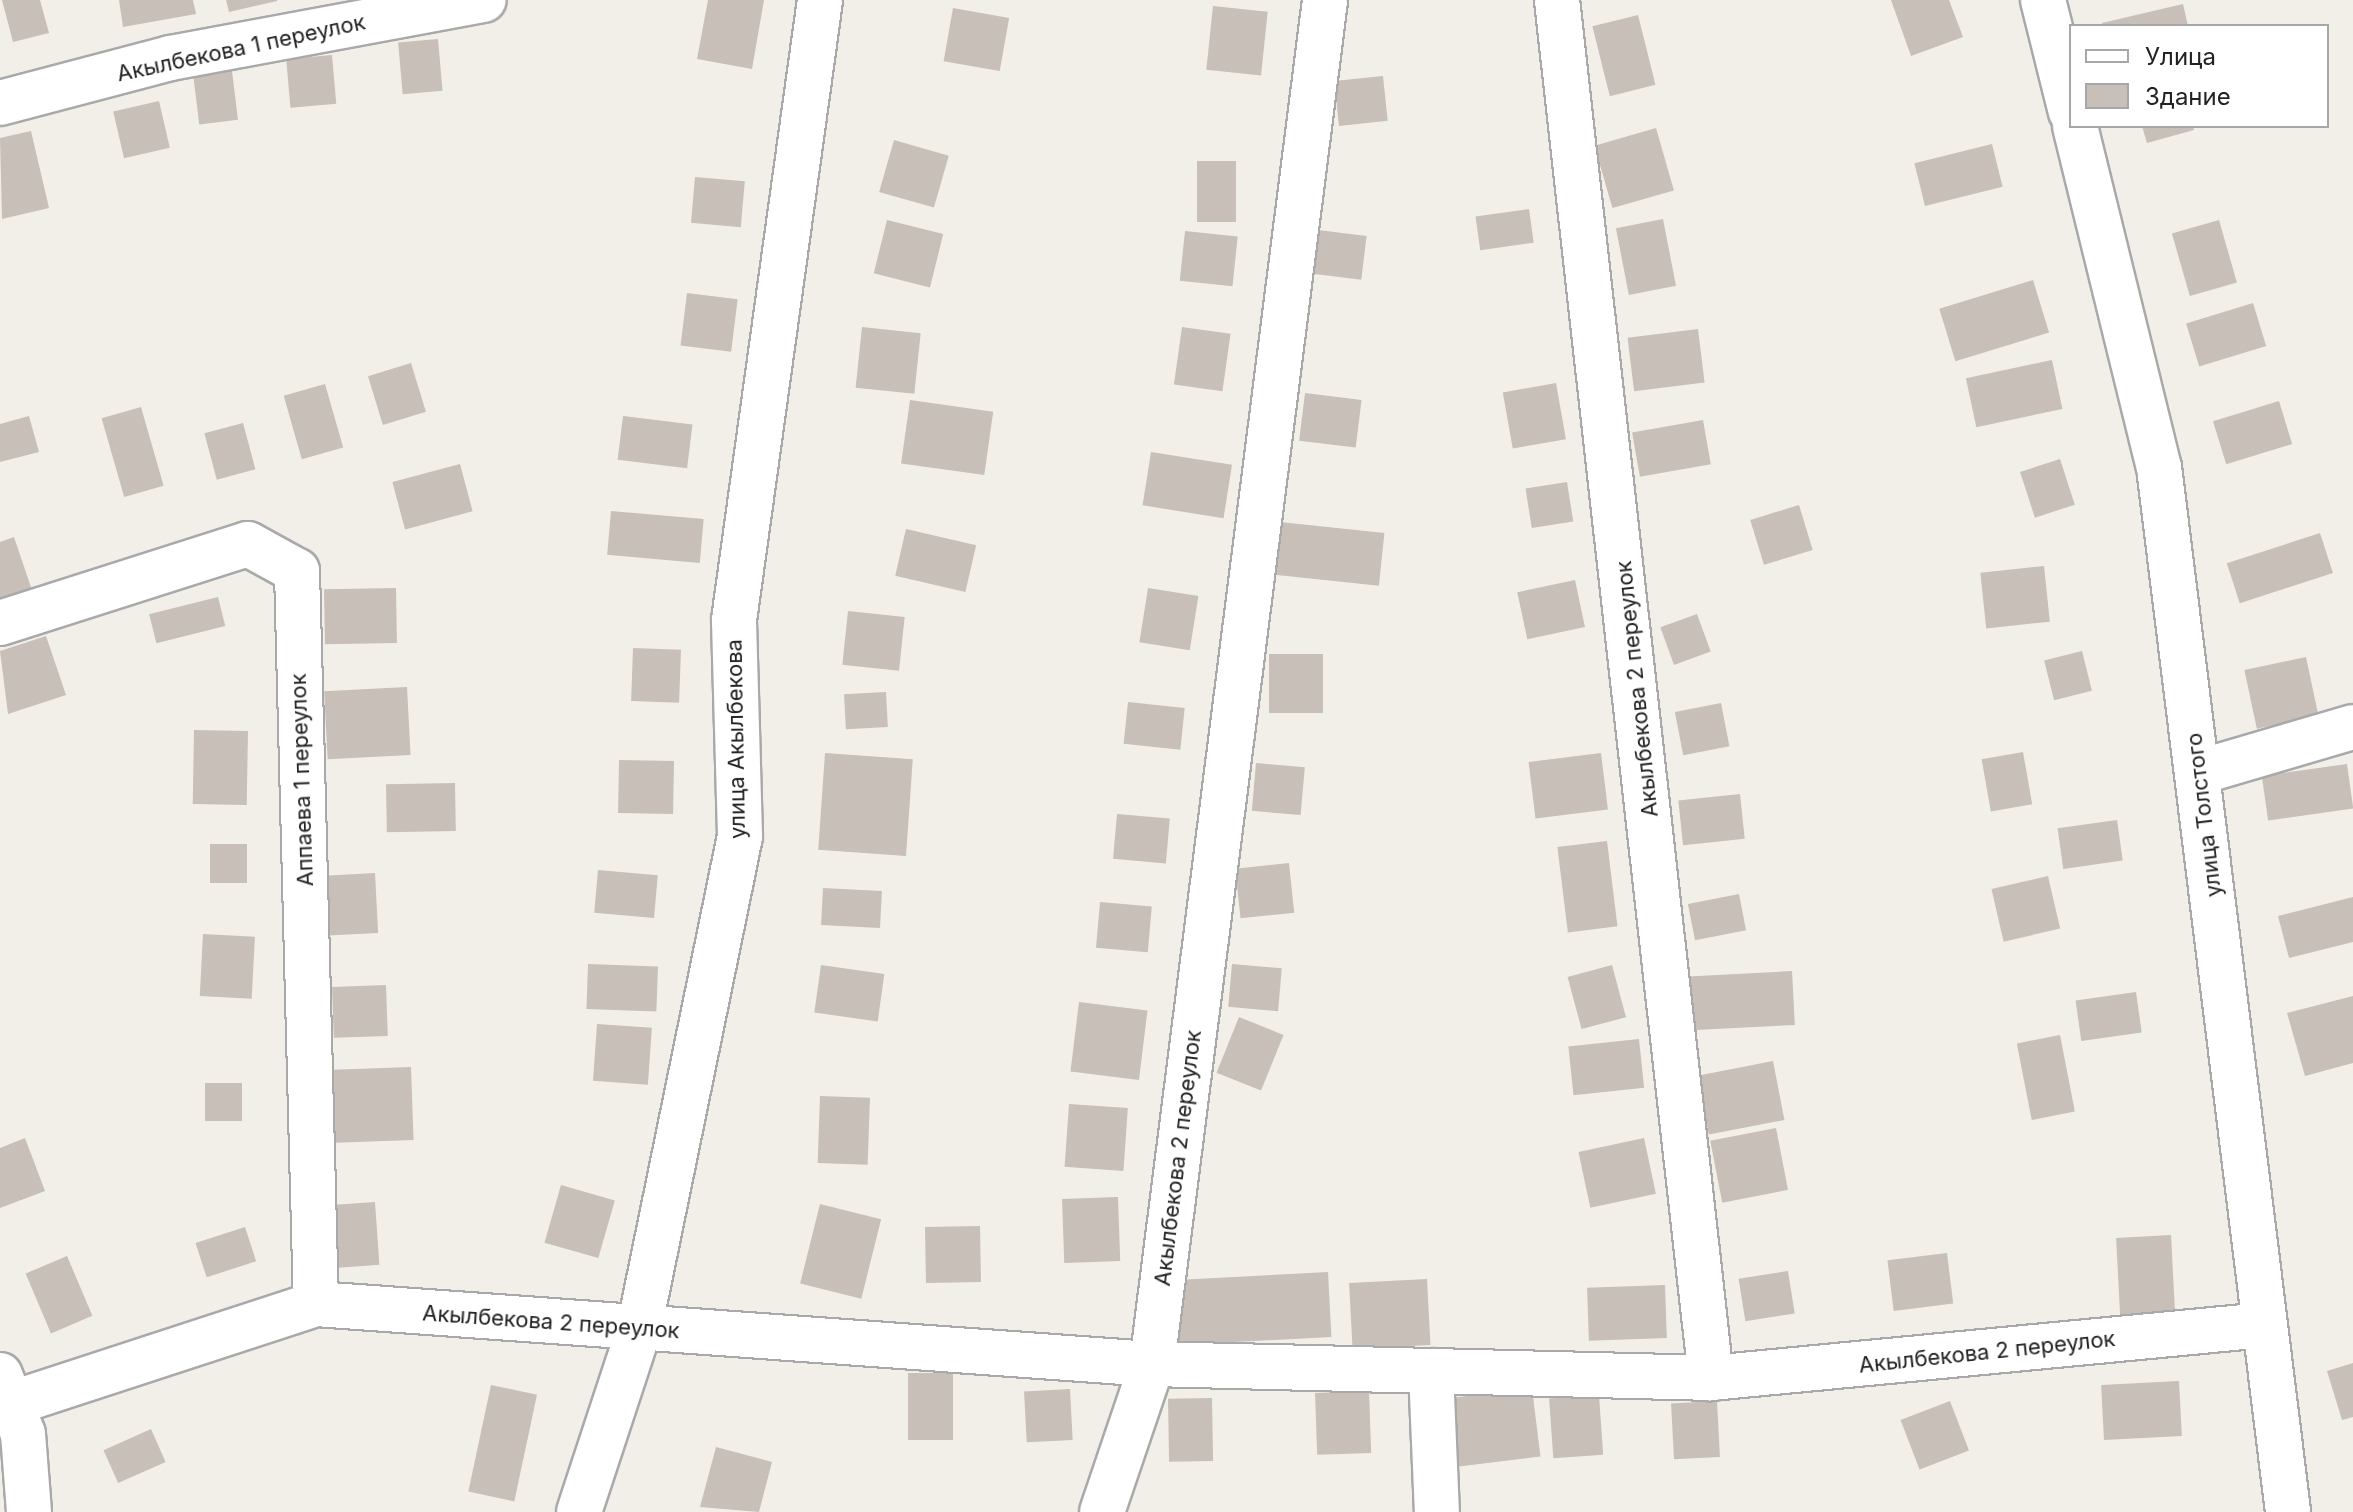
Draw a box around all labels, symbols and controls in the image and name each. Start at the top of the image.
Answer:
street label: Акылбекова 1 переулок [114,9,368,87]
legend [2069,24,2329,128]
text: Улица [2145,42,2216,71]
text: Здание [2145,82,2231,111]
street label: Акылбекова 2 переулок [1610,559,1664,819]
street label: улица Акылбекова [721,639,751,839]
street label: Аппаева 1 переулок [285,673,319,887]
street label: улица Толстого [2181,731,2227,899]
street label: Акылбекова 2 переулок [1149,1028,1207,1288]
street label: Акылбекова 2 переулок [422,1300,680,1344]
street label: Акылбекова 2 переулок [1857,1325,2117,1379]

